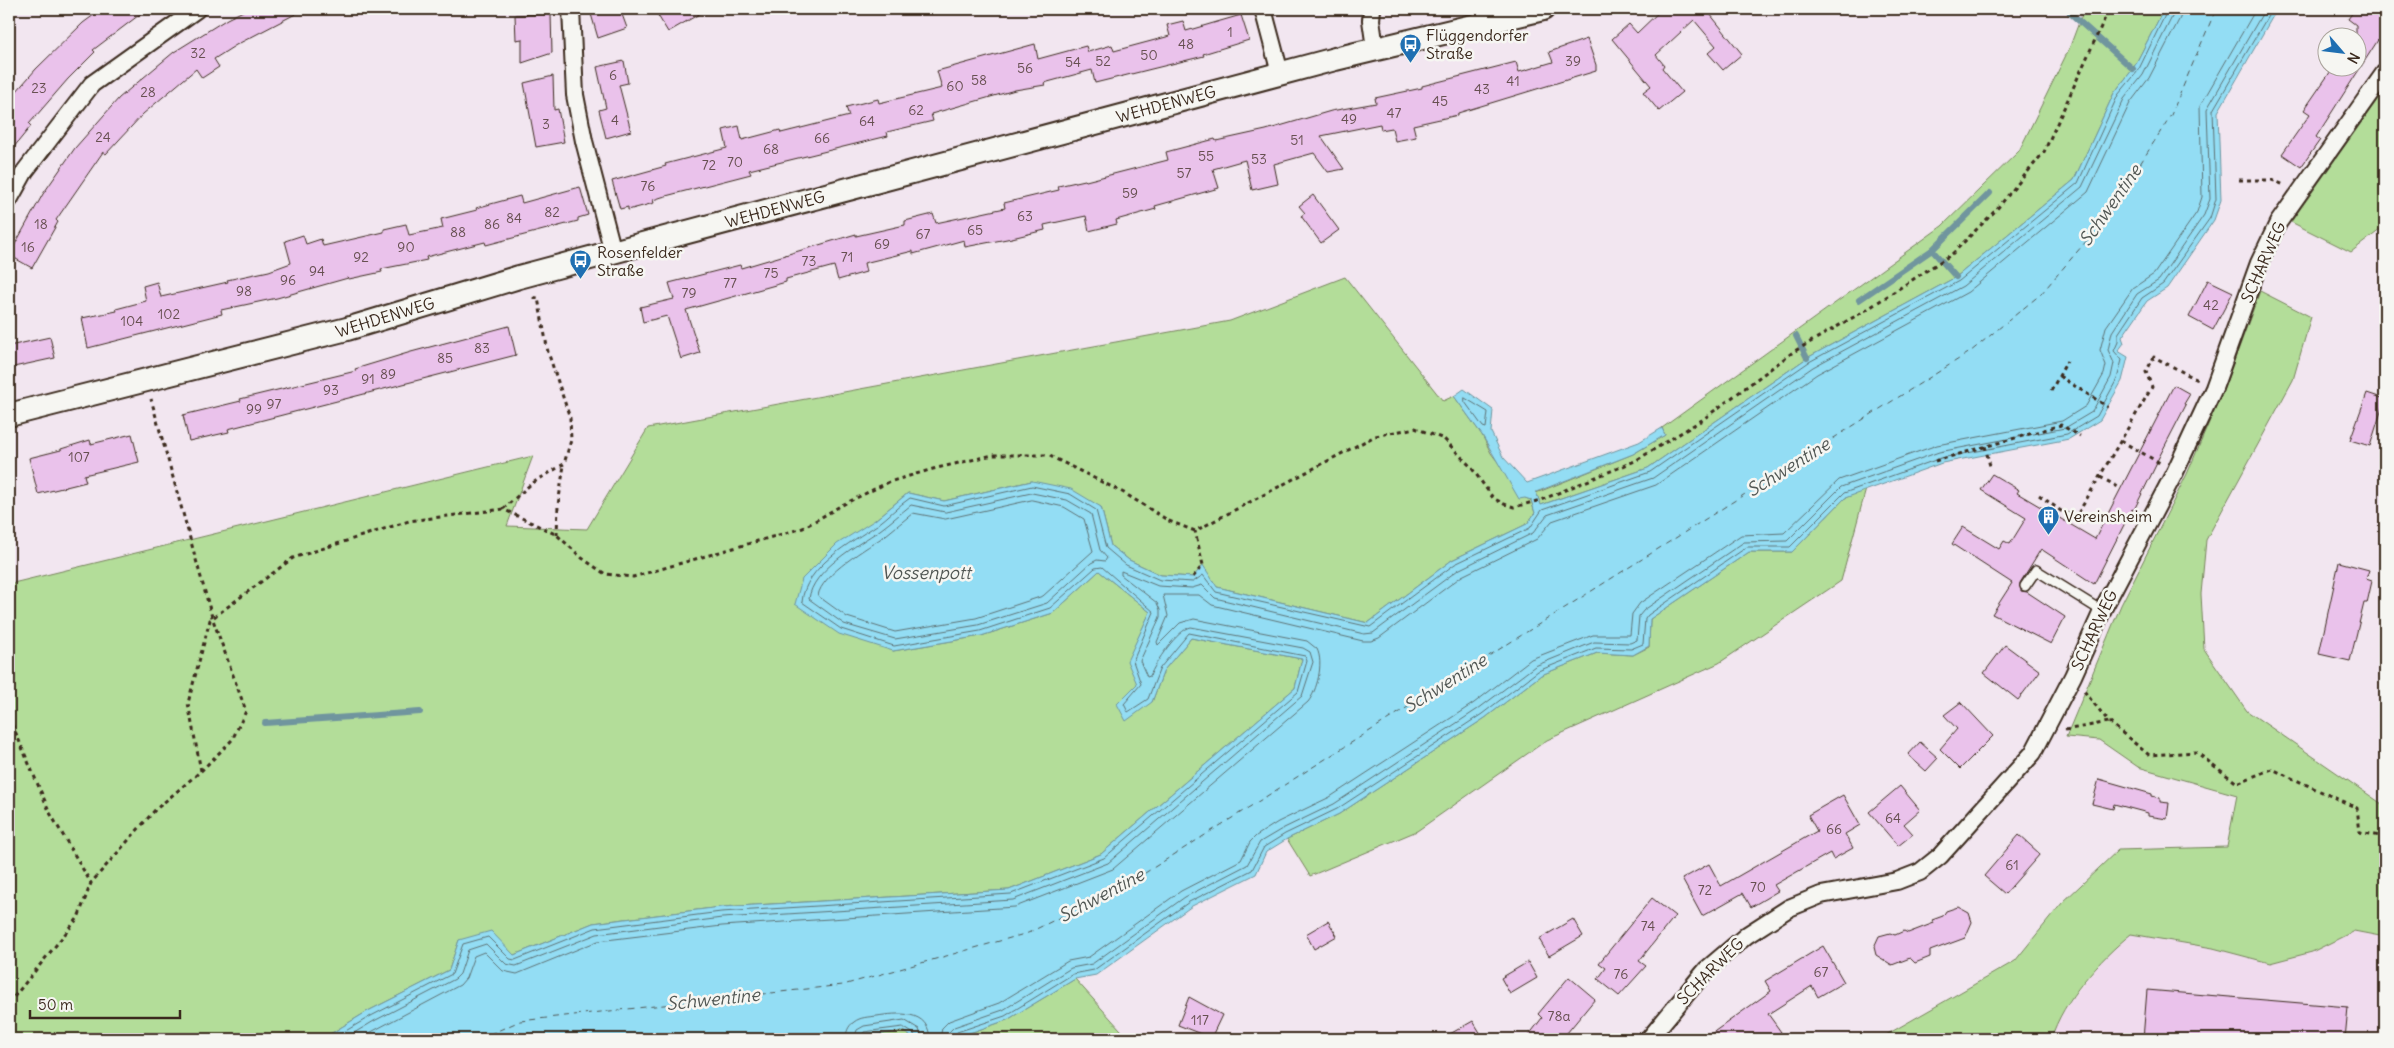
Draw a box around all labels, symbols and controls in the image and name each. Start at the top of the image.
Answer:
house number: 1 [1227,23,1233,41]
place label: Flüggendorfer Straße [1426,25,1529,63]
north arrow [2316,28,2366,78]
bus stop icon: Flüggendorfer Straße [1398,32,1422,63]
house number: 48 [1178,35,1194,53]
house number: 32 [190,44,206,62]
house number: 50 [1140,46,1158,64]
text: N [2343,50,2364,67]
house number: 52 [1095,52,1111,70]
house number: 39 [1565,52,1581,70]
house number: 54 [1065,53,1081,71]
house number: 56 [1017,59,1033,77]
house number: 6 [609,66,617,84]
house number: 58 [971,71,987,89]
house number: 41 [1506,72,1520,90]
house number: 60 [946,77,964,95]
house number: 23 [31,79,47,97]
house number: 43 [1474,80,1490,98]
street label: WEHDENWEG [1114,81,1218,127]
house number: 28 [140,83,156,101]
house number: 45 [1432,92,1448,110]
house number: 62 [908,101,924,119]
house number: 47 [1387,104,1402,122]
house number: 49 [1341,110,1357,128]
house number: 4 [611,111,619,129]
house number: 64 [859,112,875,130]
house number: 3 [542,115,550,133]
house number: 24 [95,128,111,146]
house number: 66 [814,129,830,147]
house number: 51 [1290,131,1304,149]
house number: 68 [763,140,779,158]
house number: 55 [1198,147,1214,165]
house number: 53 [1251,150,1267,168]
house number: 70 [727,153,743,171]
house number: 72 [702,156,717,174]
water label: Schwentine [2074,159,2147,250]
house number: 57 [1177,164,1192,182]
house number: 76 [641,177,655,195]
house number: 59 [1122,184,1138,202]
street label: WEHDENWEG [723,186,827,232]
house number: 82 [544,203,560,221]
house number: 63 [1017,207,1033,225]
house number: 84 [506,209,522,227]
house number: 18 [34,215,48,233]
house number: 86 [484,215,500,233]
street label: SCHARWEG [2236,218,2290,306]
house number: 65 [967,221,983,239]
house number: 88 [450,223,466,241]
house number: 67 [916,225,931,243]
house number: 69 [874,235,890,253]
house number: 16 [21,238,35,256]
house number: 90 [397,238,415,256]
place label: Rosenfelder Straße [597,242,683,280]
house number: 92 [353,248,369,266]
house number: 71 [841,248,853,266]
bus stop icon: Rosenfelder Straße [569,249,593,280]
house number: 73 [802,252,816,270]
house number: 94 [309,262,325,280]
house number: 75 [764,264,778,282]
house number: 96 [280,271,296,289]
house number: 77 [723,274,737,292]
house number: 98 [236,282,252,300]
house number: 79 [682,284,696,302]
street label: WEHDENWEG [333,292,437,342]
house number: 42 [2203,296,2219,314]
house number: 102 [158,305,181,323]
house number: 104 [121,312,143,330]
house number: 83 [474,339,490,357]
house number: 85 [437,349,453,367]
house number: 89 [380,365,396,383]
house number: 91 [361,370,375,388]
house number: 93 [323,381,339,399]
house number: 97 [267,395,282,413]
house number: 99 [246,400,262,418]
water label: Schwentine [1742,432,1835,502]
house number: 107 [68,448,90,466]
building icon: Vereinsheim [2036,504,2060,535]
place label: Vereinsheim [2064,506,2152,526]
water label: Vossenpott [881,561,973,584]
street label: SCHARWEG [2067,587,2121,673]
water label: Schwentine [1399,648,1492,718]
house number: 64 [1885,809,1901,827]
house number: 66 [1826,820,1842,838]
house number: 61 [2005,856,2019,874]
water label: Schwentine [1054,862,1149,927]
house number: 70 [1750,878,1766,896]
house number: 72 [1698,881,1713,899]
house number: 74 [1641,917,1655,935]
street label: SCHARWEG [1672,933,1748,1009]
house number: 67 [1814,963,1829,981]
house number: 76 [1614,965,1628,983]
water label: Schwentine [665,983,762,1015]
scale bar [30,988,180,1020]
text: 50 m [38,995,73,1014]
house number: 78a [1548,1007,1570,1025]
house number: 117 [1191,1011,1209,1029]

